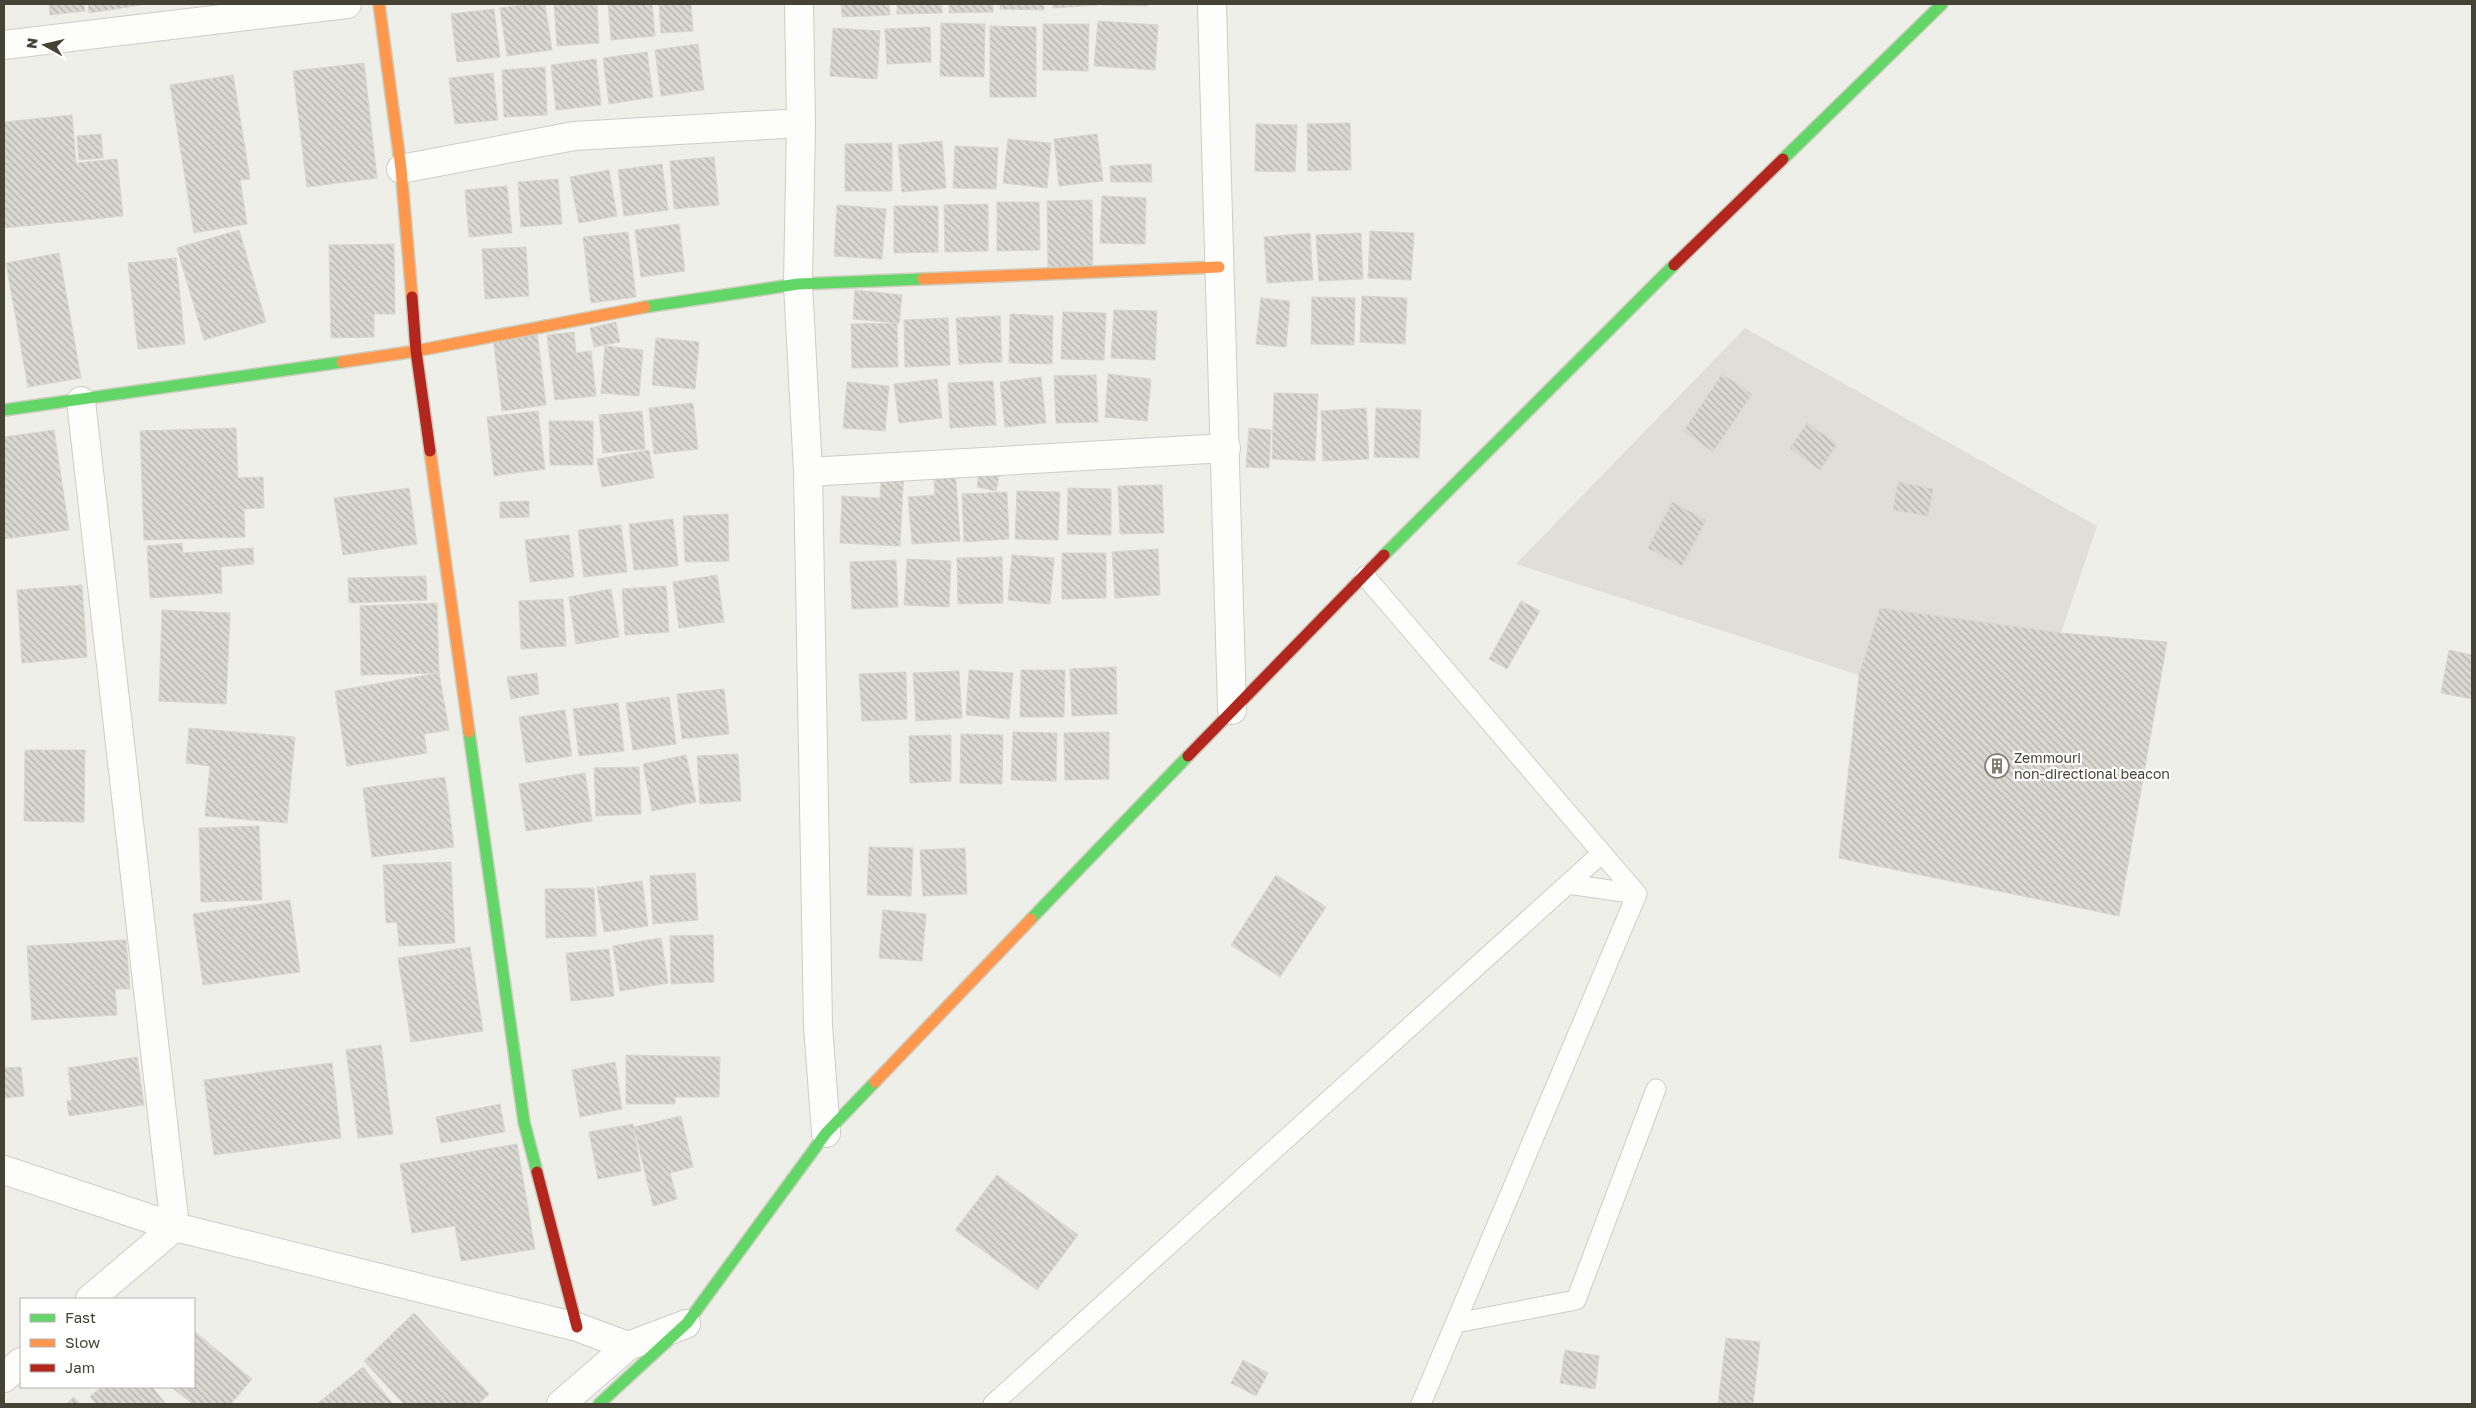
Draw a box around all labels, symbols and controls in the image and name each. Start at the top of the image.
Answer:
north arrow [20,20,70,70]
text: N [22,37,41,50]
place label: Zemmouri non-directional beacon [2014,749,2170,782]
building icon: Zemmouri non-directional beacon [1984,753,2010,779]
legend [20,1298,195,1388]
text: Fast [65,1308,96,1326]
text: Slow [65,1333,100,1351]
text: Jam [65,1358,95,1376]

